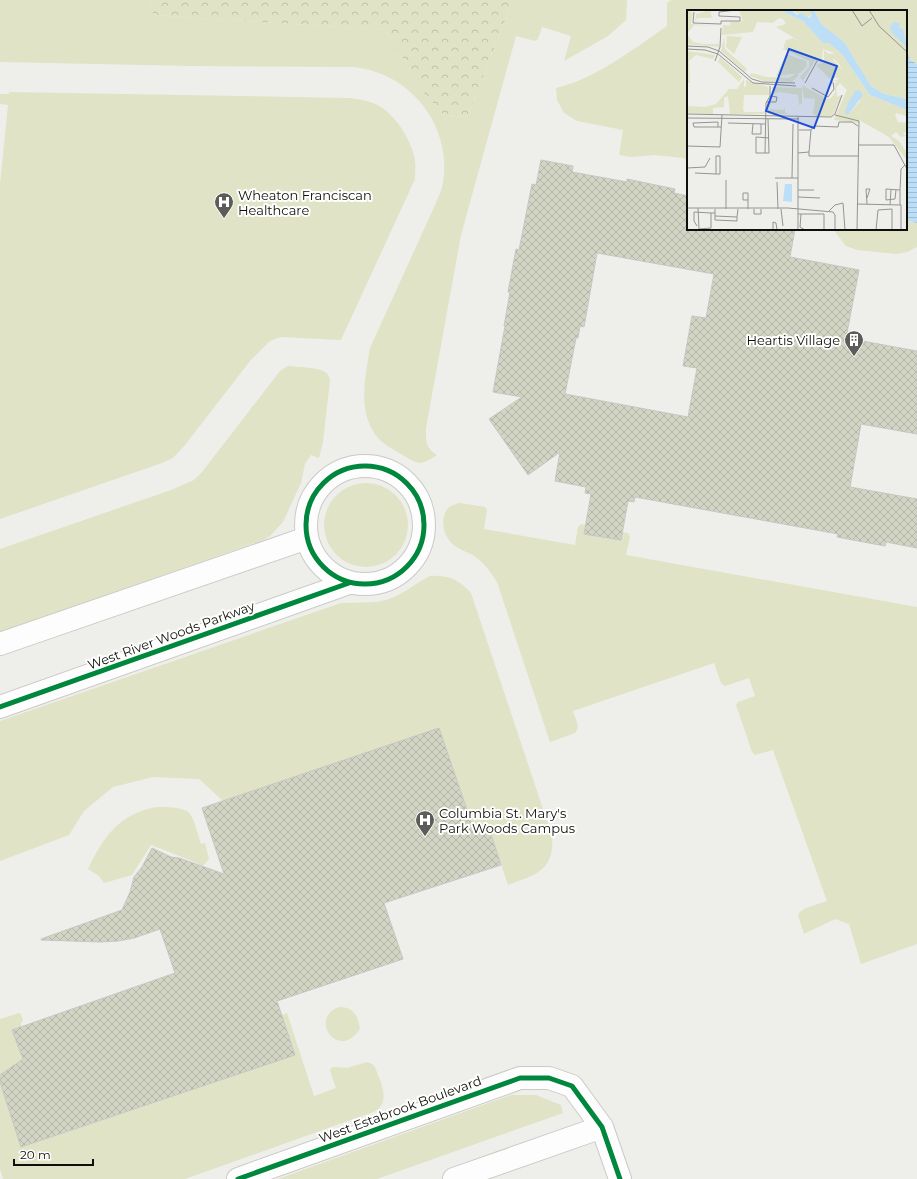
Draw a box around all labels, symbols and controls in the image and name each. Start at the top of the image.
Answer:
inset map [687,10,907,230]
place label: Wheaton Franciscan Healthcare [238,187,372,218]
hospital icon: Wheaton Franciscan Healthcare [213,191,235,219]
building icon: Heartis Village [843,329,865,357]
place label: Heartis Village [746,332,840,348]
street label: West River Woods Parkway [85,597,258,673]
place label: Columbia St. Mary's Park Woods Campus [439,805,575,836]
hospital icon: Columbia St. Mary's Park Woods Campus [414,809,436,837]
street label: West Estabrook Boulevard [317,1072,483,1146]
scale bar [14,1141,93,1167]
text: 20 m [20,1147,51,1162]

